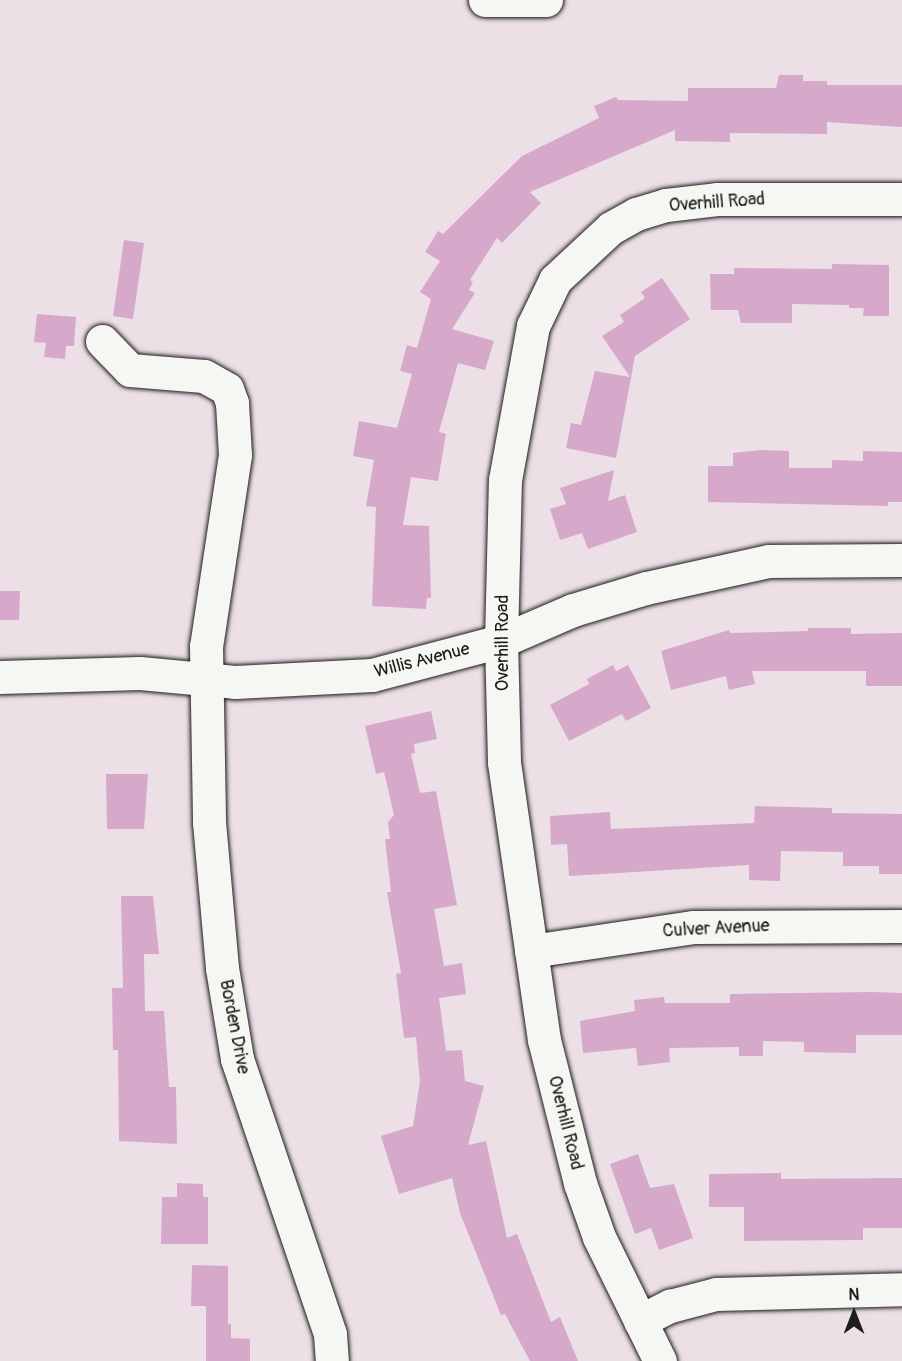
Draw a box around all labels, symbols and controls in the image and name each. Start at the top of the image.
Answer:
street label: Overhill Road [668,189,766,217]
street label: Overhill Road [492,595,514,691]
street label: Willis Avenue [372,639,472,683]
street label: Culver Avenue [662,915,770,943]
street label: Borden Drive [214,978,254,1076]
street label: Overhill Road [543,1074,587,1172]
north arrow [824,1283,884,1343]
text: N [849,1285,859,1305]

